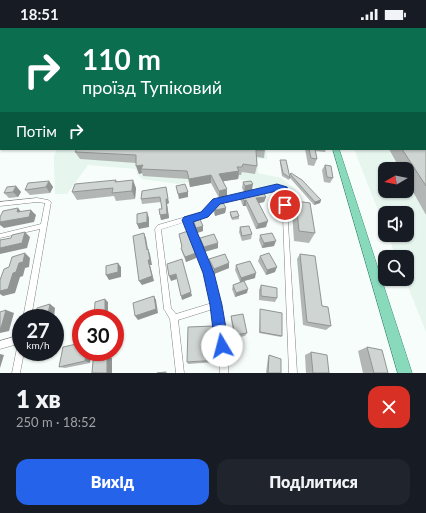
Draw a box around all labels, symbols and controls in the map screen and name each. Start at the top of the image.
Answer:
text: 18:51 [20,5,59,23]
text: 110 m [82,42,161,76]
icon: right [16,44,68,96]
text: проїзд Тупіковий [82,76,222,98]
icon: right [65,120,87,142]
text: Потім [16,122,57,140]
north arrow [378,162,414,198]
map controls [378,162,414,286]
pin [268,188,302,222]
icon: arrive [274,194,296,216]
button: sound [378,206,414,242]
button: search [378,250,414,286]
speed limit sign: 30 [72,309,124,361]
text: 27 [26,318,50,342]
position arrow [201,325,243,367]
text: km/h [26,339,50,351]
text: 1 хв [16,384,61,413]
button: close [368,386,410,428]
text: 250 m · 18:52 [16,414,96,430]
button: Вихід [16,459,209,505]
button: Поділитися [217,459,410,505]

